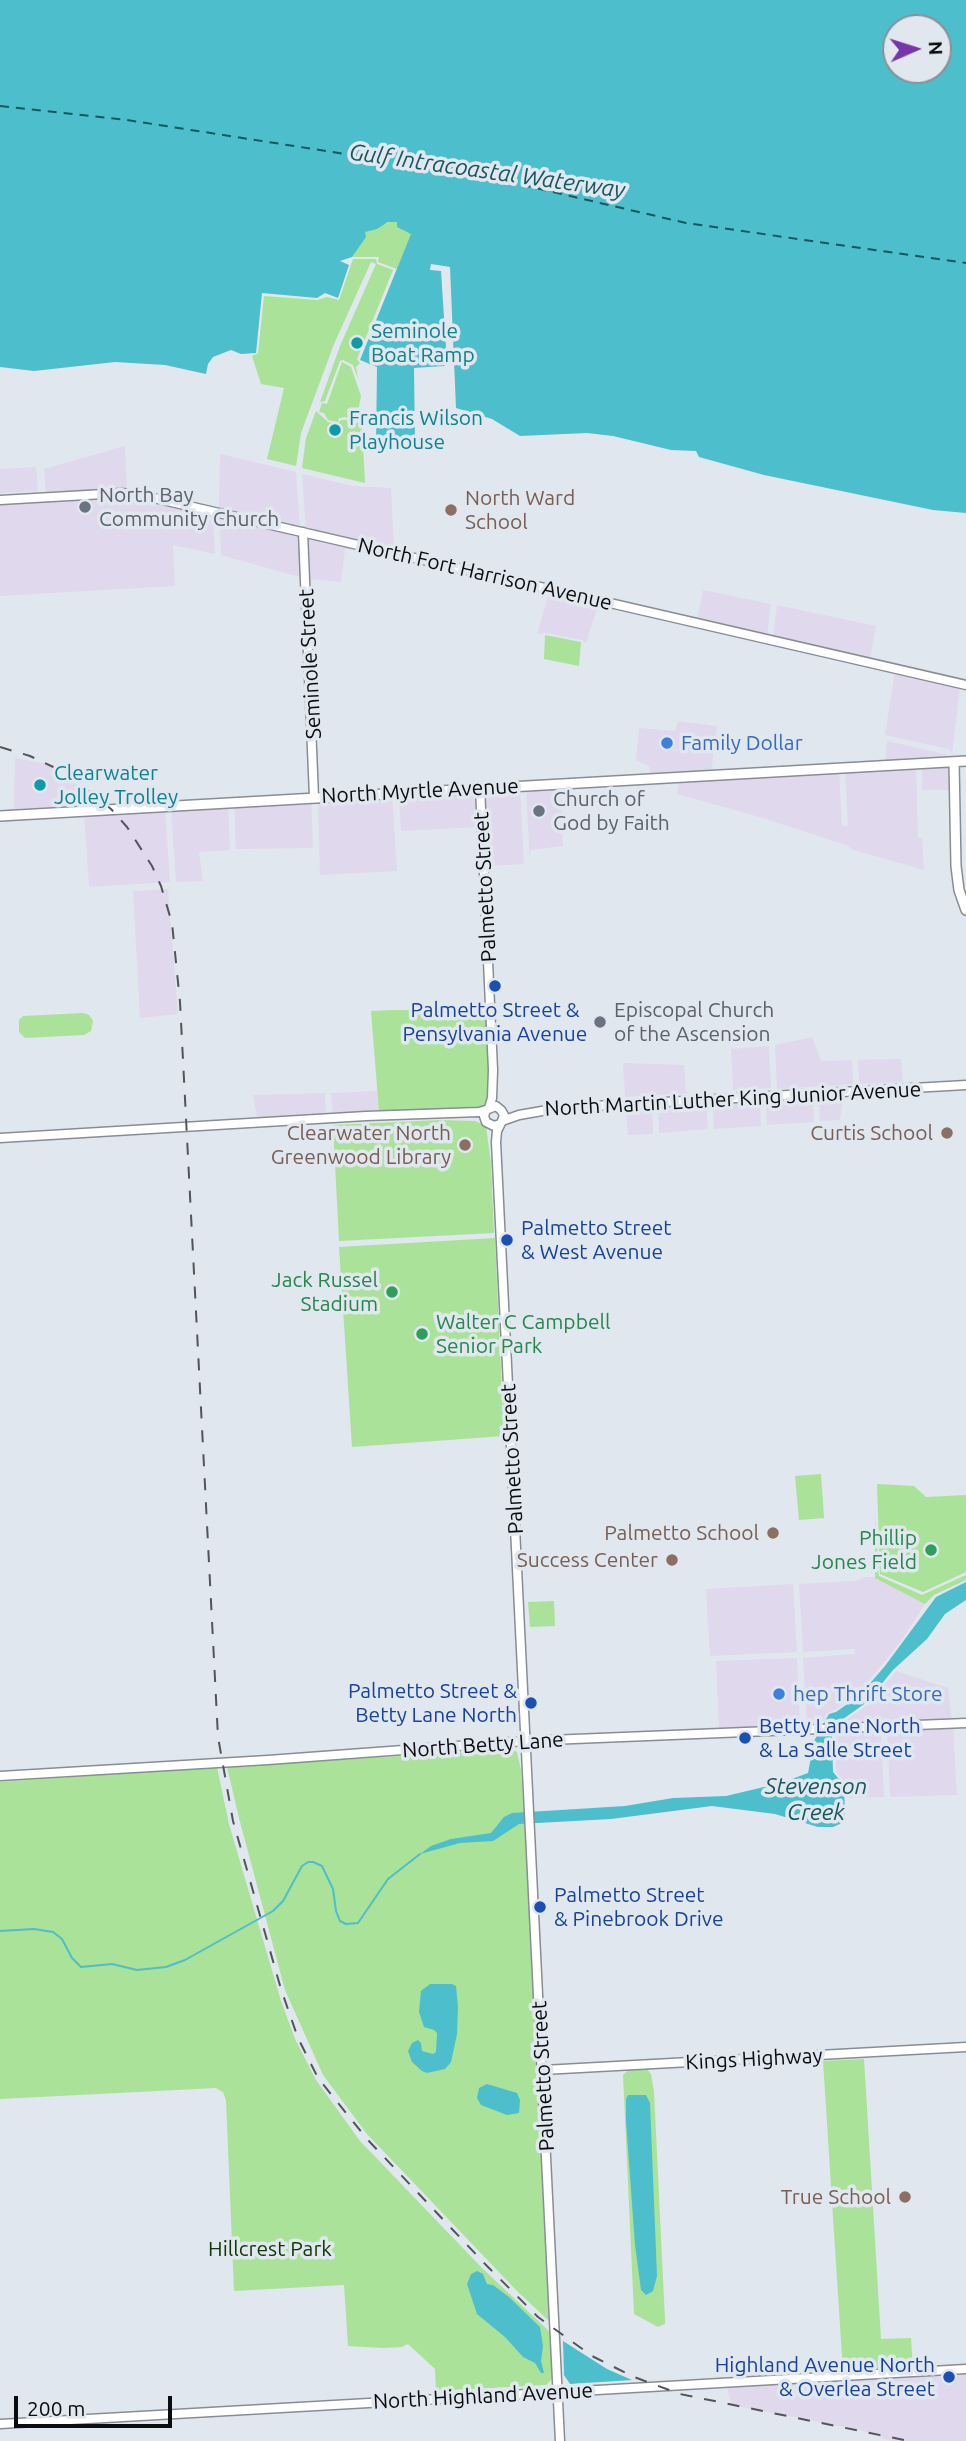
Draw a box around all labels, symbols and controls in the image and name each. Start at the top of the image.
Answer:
north arrow [882,14,952,84]
text: N [925,40,947,56]
water label: Gulf Intracoastal Waterway [347,138,627,204]
place label: Seminole Boat Ramp [371,318,475,368]
marker: Seminole Boat Ramp [349,335,365,351]
place label: Francis Wilson Playhouse [349,405,483,455]
marker: Francis Wilson Playhouse [327,422,343,438]
place label: North Bay Community Church [99,482,279,532]
place label: North Ward School [465,485,575,535]
marker: North Bay Community Church [77,499,93,515]
marker: North Ward School [443,502,459,518]
street label: North Fort Harrison Avenue [355,532,615,616]
street label: Seminole Street [293,588,327,740]
place label: Family Dollar [681,730,803,756]
marker: Family Dollar [659,735,675,751]
place label: Clearwater Jolley Trolley [54,760,178,810]
street label: North Myrtle Avenue [321,773,519,809]
marker: Clearwater Jolley Trolley [32,777,48,793]
place label: Church of God by Faith [553,786,670,836]
marker: Church of God by Faith [531,803,547,819]
street label: Palmetto Street [468,811,502,963]
marker: Palmetto Street & Pensylvania Avenue [487,978,503,994]
place label: Palmetto Street & Pensylvania Avenue [403,997,587,1047]
place label: Episcopal Church of the Ascension [614,997,774,1047]
marker: Episcopal Church of the Ascension [592,1014,608,1030]
street label: North Martin Luther King Junior Avenue [544,1077,922,1121]
place label: Clearwater North Greenwood Library [271,1120,451,1170]
place label: Curtis School [810,1120,933,1146]
marker: Curtis School [939,1125,955,1141]
marker: Clearwater North Greenwood Library [457,1137,473,1153]
place label: Palmetto Street & West Avenue [521,1215,672,1265]
marker: Palmetto Street & West Avenue [499,1232,515,1248]
place label: Jack Russel Stadium [271,1267,378,1317]
marker: Jack Russel Stadium [384,1284,400,1300]
place label: Walter C Campbell Senior Park [436,1309,611,1359]
marker: Walter C Campbell Senior Park [414,1326,430,1342]
street label: Palmetto Street [495,1383,529,1535]
place label: Palmetto School [604,1520,759,1546]
marker: Palmetto School [765,1525,781,1541]
place label: Phillip Jones Field [811,1525,917,1575]
marker: Phillip Jones Field [923,1542,939,1558]
place label: Success Center [517,1547,658,1573]
marker: Success Center [664,1552,680,1568]
place label: Palmetto Street & Betty Lane North [348,1678,517,1728]
place label: hep Thrift Store [793,1681,942,1707]
marker: hep Thrift Store [771,1686,787,1702]
marker: Palmetto Street & Betty Lane North [523,1695,539,1711]
place label: Betty Lane North & La Salle Street [759,1713,921,1763]
street label: North Betty Lane [401,1727,565,1763]
marker: Betty Lane North & La Salle Street [737,1730,753,1746]
water label: Stevenson Creek [765,1772,867,1826]
place label: Palmetto Street & Pinebrook Drive [554,1882,724,1932]
marker: Palmetto Street & Pinebrook Drive [532,1899,548,1915]
street label: Palmetto Street [526,2000,560,2152]
street label: Kings Highway [685,2043,823,2075]
place label: True School [781,2184,891,2210]
marker: True School [897,2189,913,2205]
park label: Hillcrest Park [208,2236,332,2262]
place label: Highland Avenue North & Overlea Street [715,2352,935,2402]
marker: Highland Avenue North & Overlea Street [941,2369,957,2385]
street label: North Highland Avenue [372,2378,594,2414]
scale bar [18,2382,175,2426]
text: 200 m [27,2396,85,2420]

